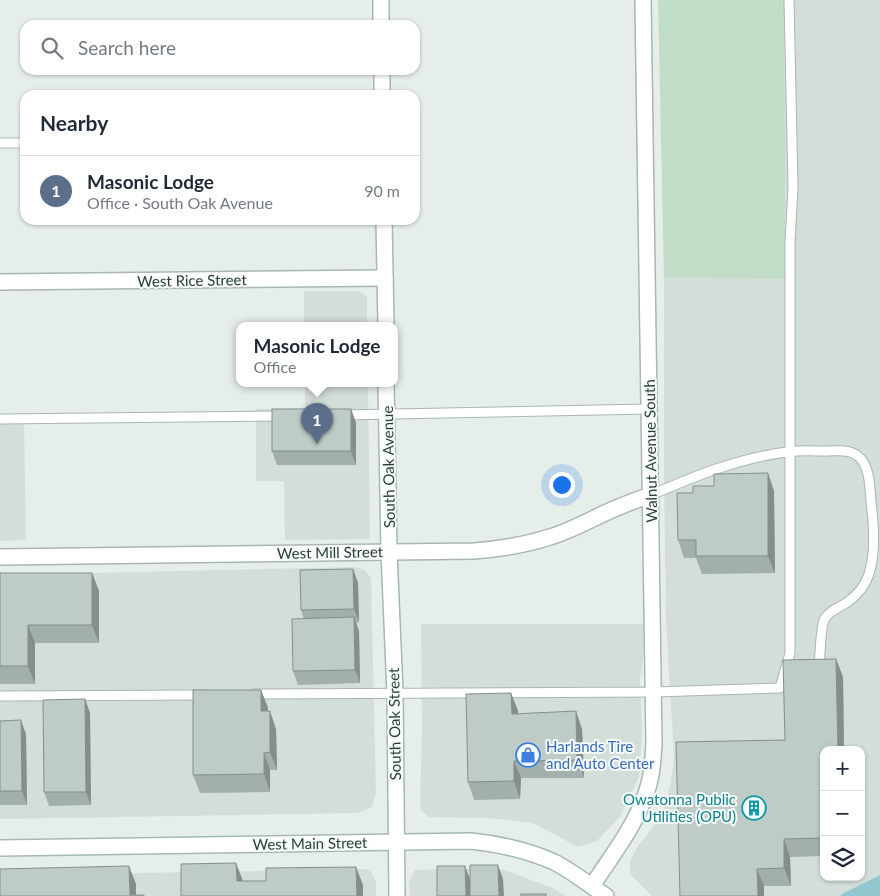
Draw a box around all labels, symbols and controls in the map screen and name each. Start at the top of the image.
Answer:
search box [20,20,420,75]
icon: search [38,34,66,62]
text: Search here [78,36,176,59]
text: Nearby [40,110,108,135]
text: Masonic Lodge [87,170,214,193]
text: 1 [51,181,61,200]
text: 90 m [364,181,400,200]
text: Office · South Oak Avenue [87,193,273,212]
street label: West Rice Street [137,270,248,290]
popup [236,322,398,387]
text: Masonic Lodge [253,334,381,357]
text: Office [253,357,296,376]
street label: Walnut Avenue South [640,379,660,523]
pin: 1 [301,403,333,444]
street label: South Oak Avenue [378,406,398,528]
your location [549,472,575,498]
street label: West Mill Street [277,542,384,562]
street label: South Oak Street [384,667,404,781]
place label: Harlands Tire and Auto Center [546,737,655,772]
shop icon: Harlands Tire and Auto Center [515,742,541,768]
map controls [820,746,865,881]
button: + [820,746,865,791]
place label: Owatonna Public Utilities (OPU) [623,790,736,825]
button: − [820,791,865,836]
building icon: Owatonna Public Utilities (OPU) [741,795,767,821]
street label: West Main Street [252,833,368,853]
button: layers [820,836,865,881]

